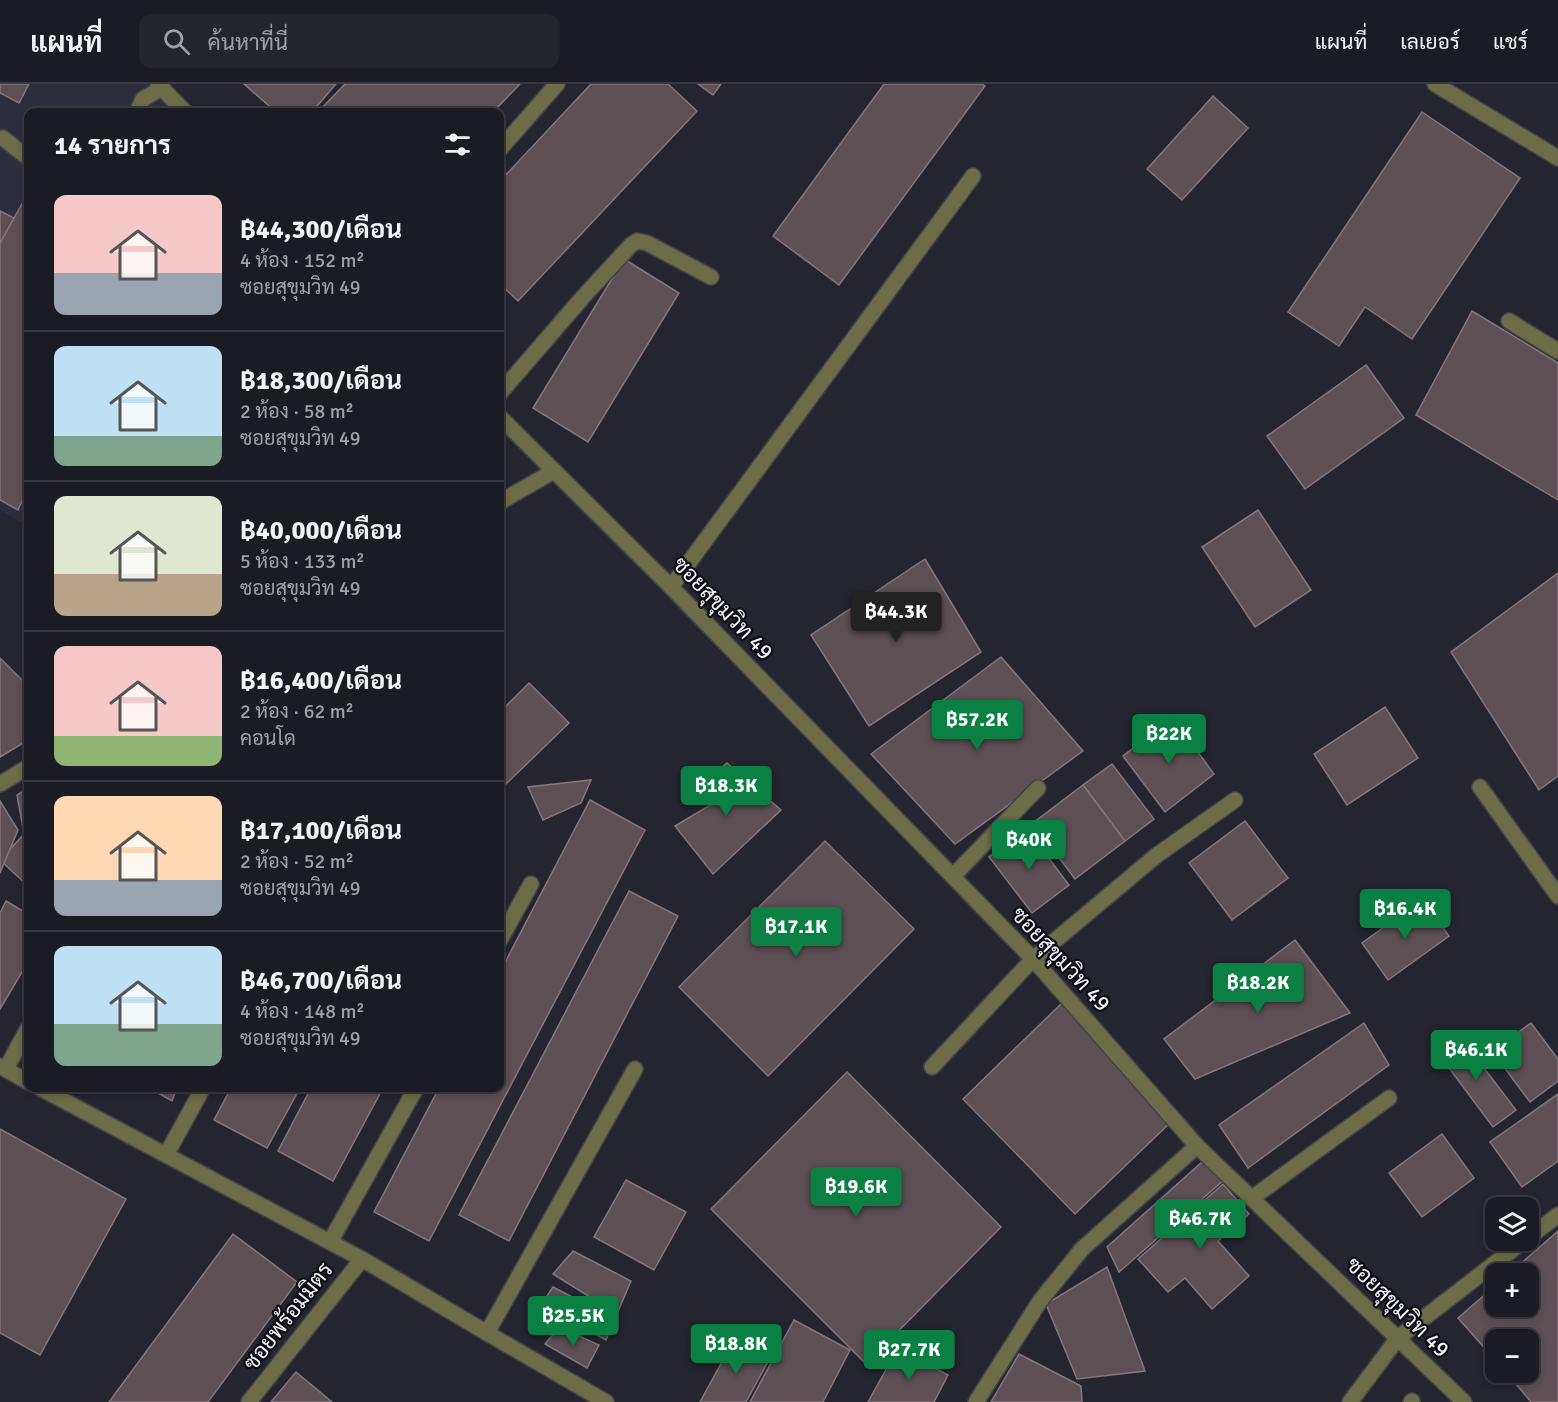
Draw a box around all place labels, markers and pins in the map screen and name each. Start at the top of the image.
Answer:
pin: ฿44.3K [847,592,945,643]
pin: ฿57.2K [928,700,1026,751]
pin: ฿22K [1133,714,1205,765]
pin: ฿18.3K [677,766,775,817]
pin: ฿40K [993,820,1065,871]
pin: ฿16.4K [1356,889,1454,940]
pin: ฿17.1K [747,907,845,958]
pin: ฿18.2K [1209,963,1307,1014]
pin: ฿46.1K [1427,1030,1525,1081]
pin: ฿19.6K [807,1167,905,1218]
pin: ฿46.7K [1151,1199,1249,1250]
pin: ฿25.5K [524,1296,622,1347]
pin: ฿18.8K [687,1324,785,1375]
pin: ฿27.7K [860,1330,958,1381]

